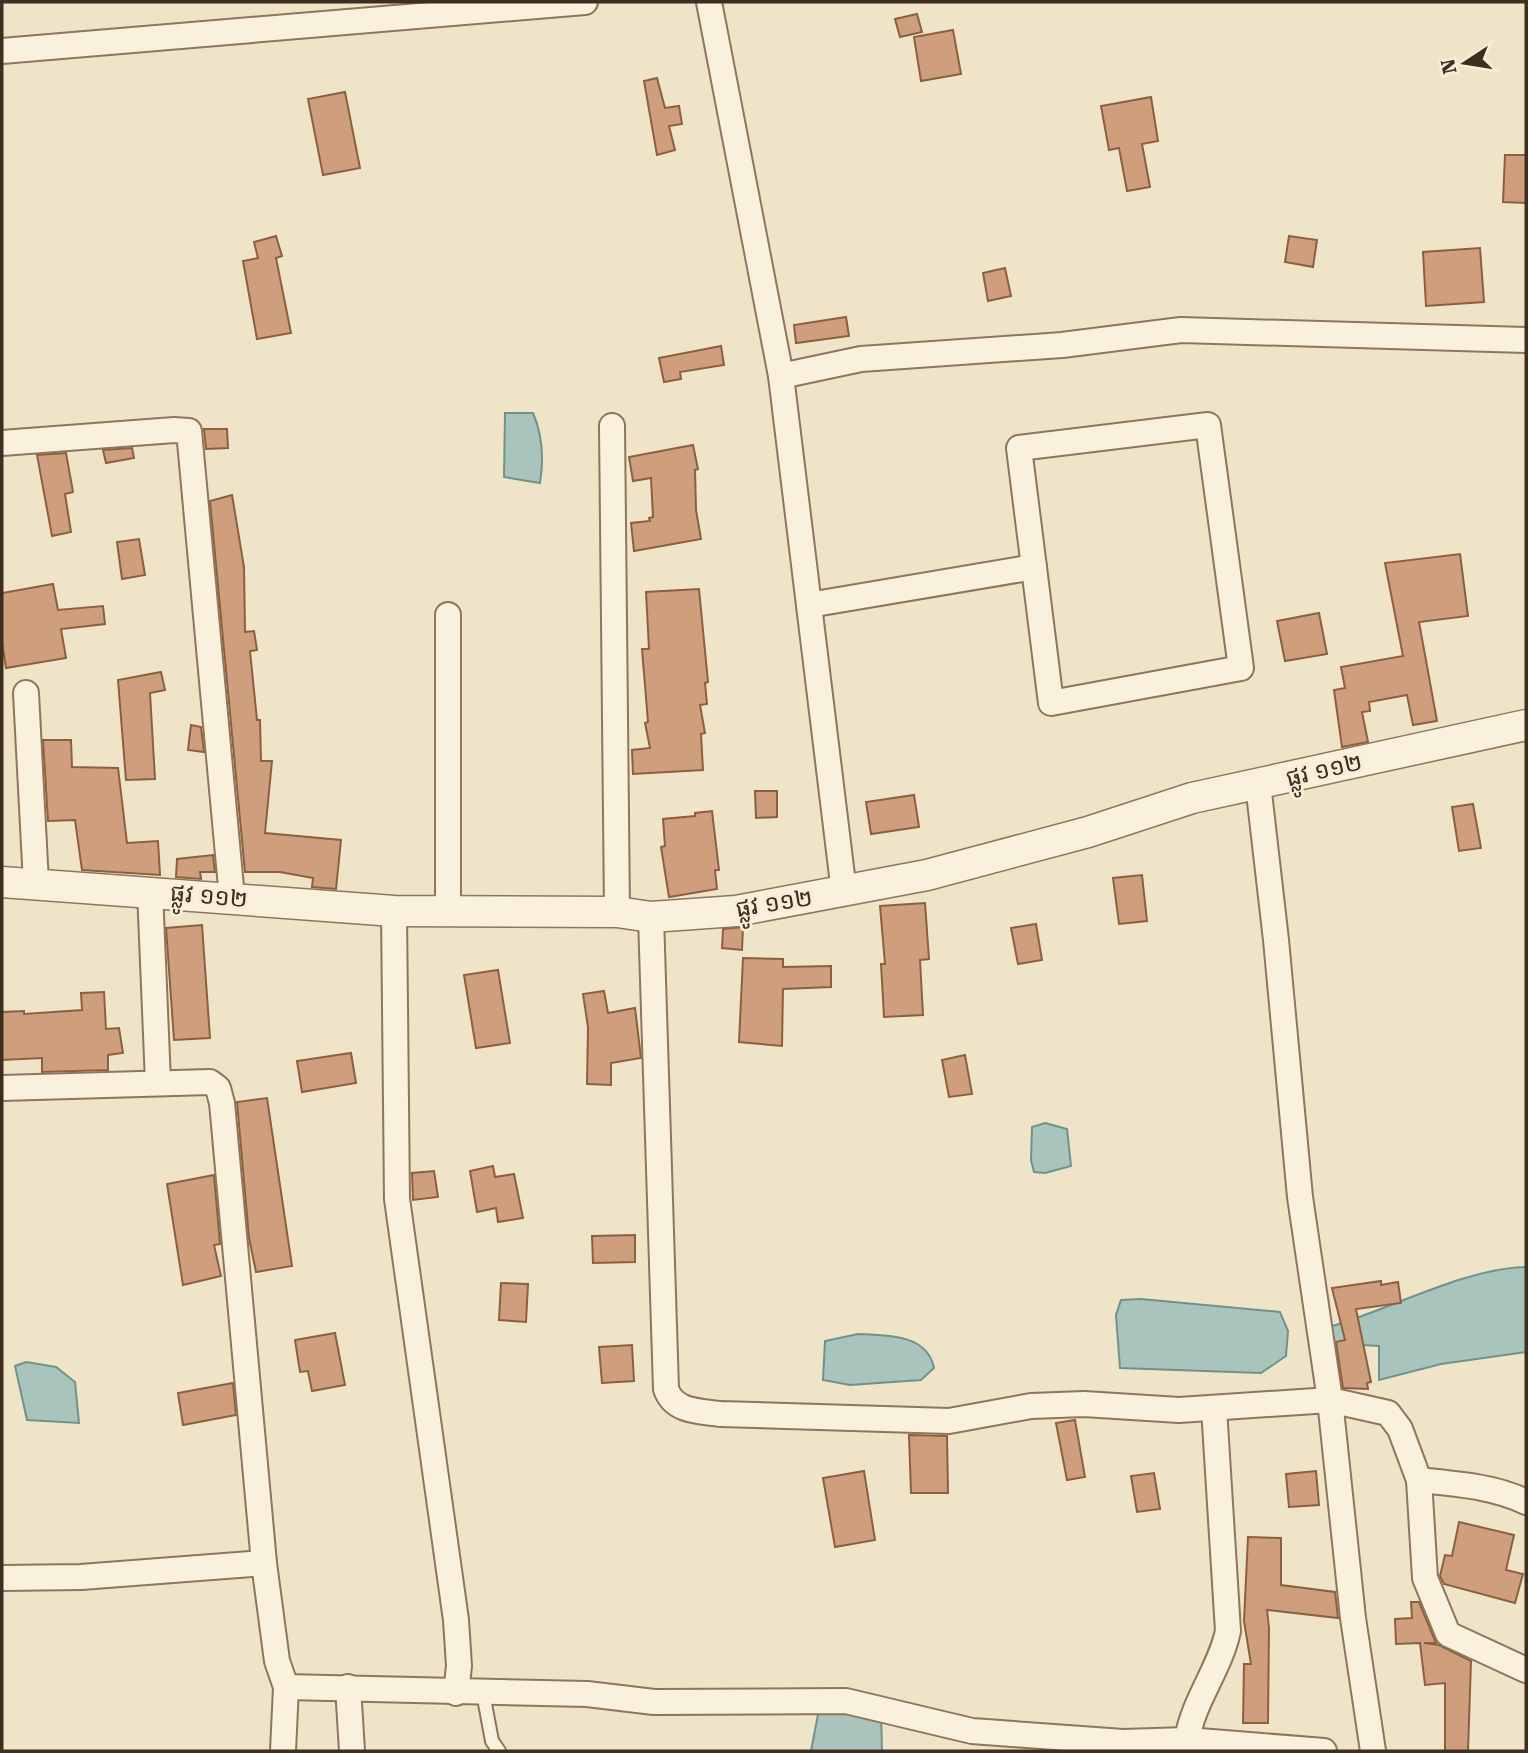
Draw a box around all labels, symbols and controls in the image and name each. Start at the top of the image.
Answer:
north arrow [1430,28,1500,98]
text: N [1436,57,1462,76]
street label: ផ្លូវ ១១២ [1283,748,1367,800]
street label: ផ្លូវ ១១២ [168,879,249,921]
street label: ផ្លូវ ១១២ [733,883,816,931]

